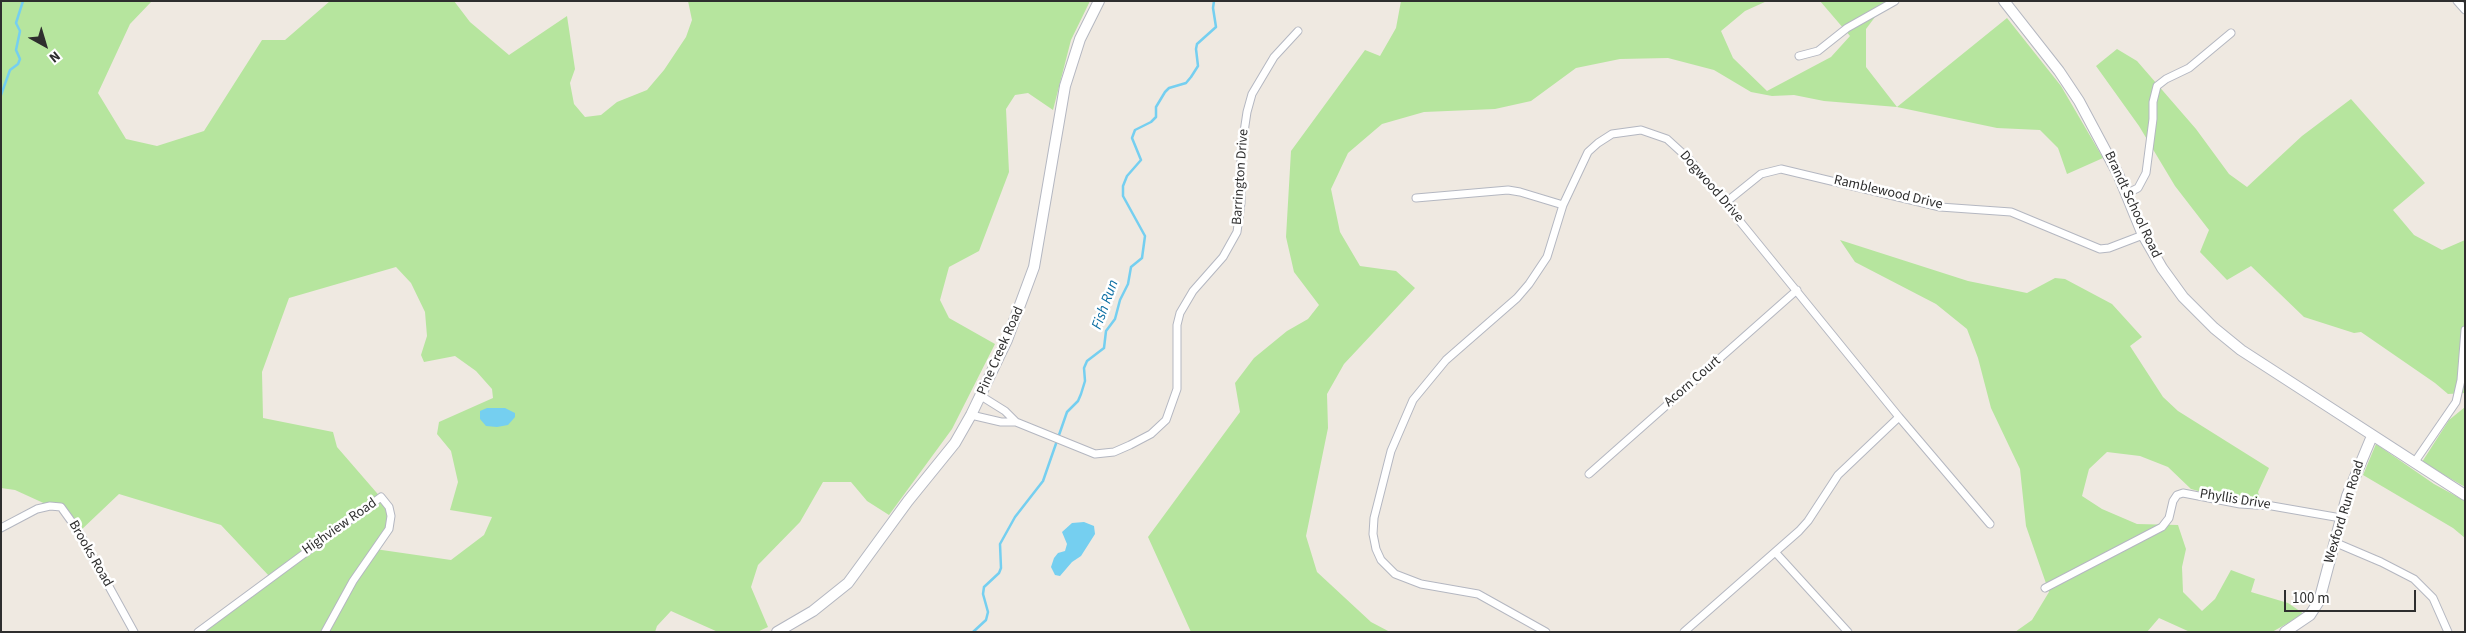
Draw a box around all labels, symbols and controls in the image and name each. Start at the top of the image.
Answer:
north arrow [20,20,70,70]
text: N [45,46,64,67]
street label: Barrington Drive [1229,128,1253,226]
street label: Dogwood Drive [1675,148,1747,226]
street label: Brandt School Road [2100,149,2164,261]
street label: Ramblewood Drive [1832,172,1944,214]
water label: Fish Run [1089,278,1123,332]
street label: Pine Creek Road [974,304,1028,398]
street label: Acorn Court [1661,353,1725,411]
street label: Wexford Run Road [2321,458,2369,566]
street label: Phyllis Drive [2198,486,2272,514]
street label: Highview Road [299,495,381,559]
street label: Brooks Road [64,518,116,590]
scale bar [2286,580,2418,612]
text: 100 m [2292,588,2330,609]

